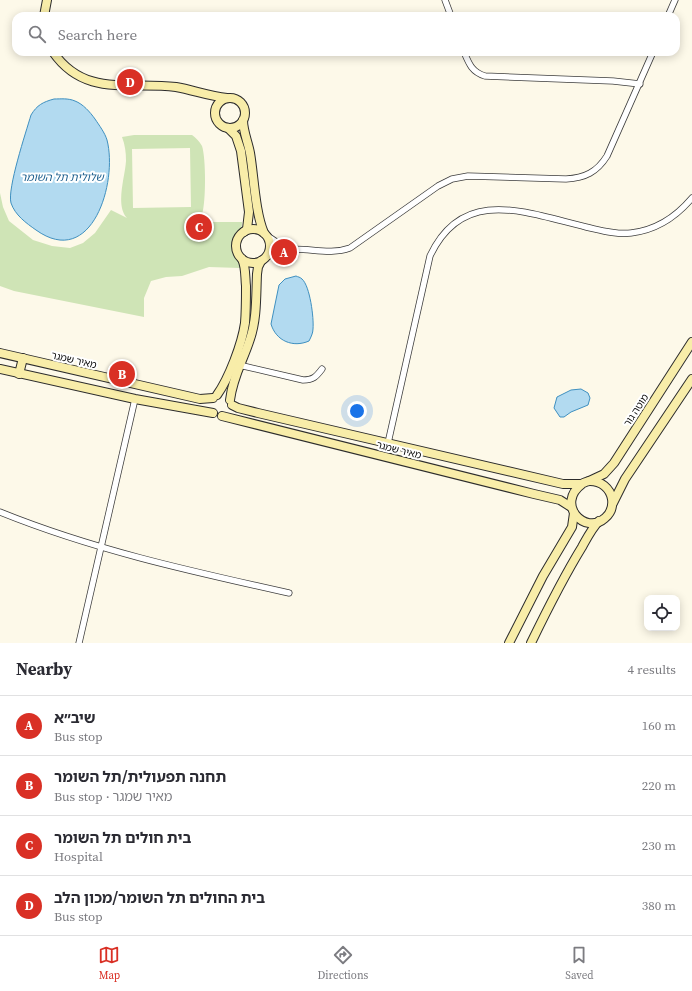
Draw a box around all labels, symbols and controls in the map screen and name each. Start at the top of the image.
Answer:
search box [12,12,680,56]
icon: search [26,23,48,45]
text: Search here [58,24,137,45]
pin: D [117,67,143,97]
water label: שלולית תל השומר [20,170,104,185]
pin: C [186,212,212,242]
pin: A [271,237,297,267]
street label: מאיר שמגר [50,349,98,372]
pin: B [109,359,135,389]
street label: מוטה גור [621,391,652,429]
your location [347,401,367,421]
street label: מאיר שמגר [375,438,423,462]
map controls [644,595,680,631]
button: locate [644,595,680,631]
text: Nearby [16,657,72,681]
text: 4 results [628,661,676,678]
text: שיב״א [54,707,96,728]
text: A [25,717,33,734]
text: 160 m [642,717,676,734]
text: Bus stop [54,728,103,745]
text: תחנה תפעולית/תל השומר [54,766,226,787]
text: B [25,777,33,794]
text: 220 m [642,777,676,794]
text: Bus stop · מאיר שמגר [54,788,172,805]
text: בית חולים תל השומר [54,827,191,848]
text: C [25,837,33,854]
text: 230 m [642,837,676,854]
text: Hospital [54,848,103,865]
text: בית החולים תל השומר/מכון הלב [54,887,265,908]
text: D [24,897,34,914]
text: 380 m [642,897,676,914]
text: Bus stop [54,908,103,925]
tab: Map [98,944,120,983]
tab: Directions [317,944,368,983]
tab: Saved [565,944,594,983]

